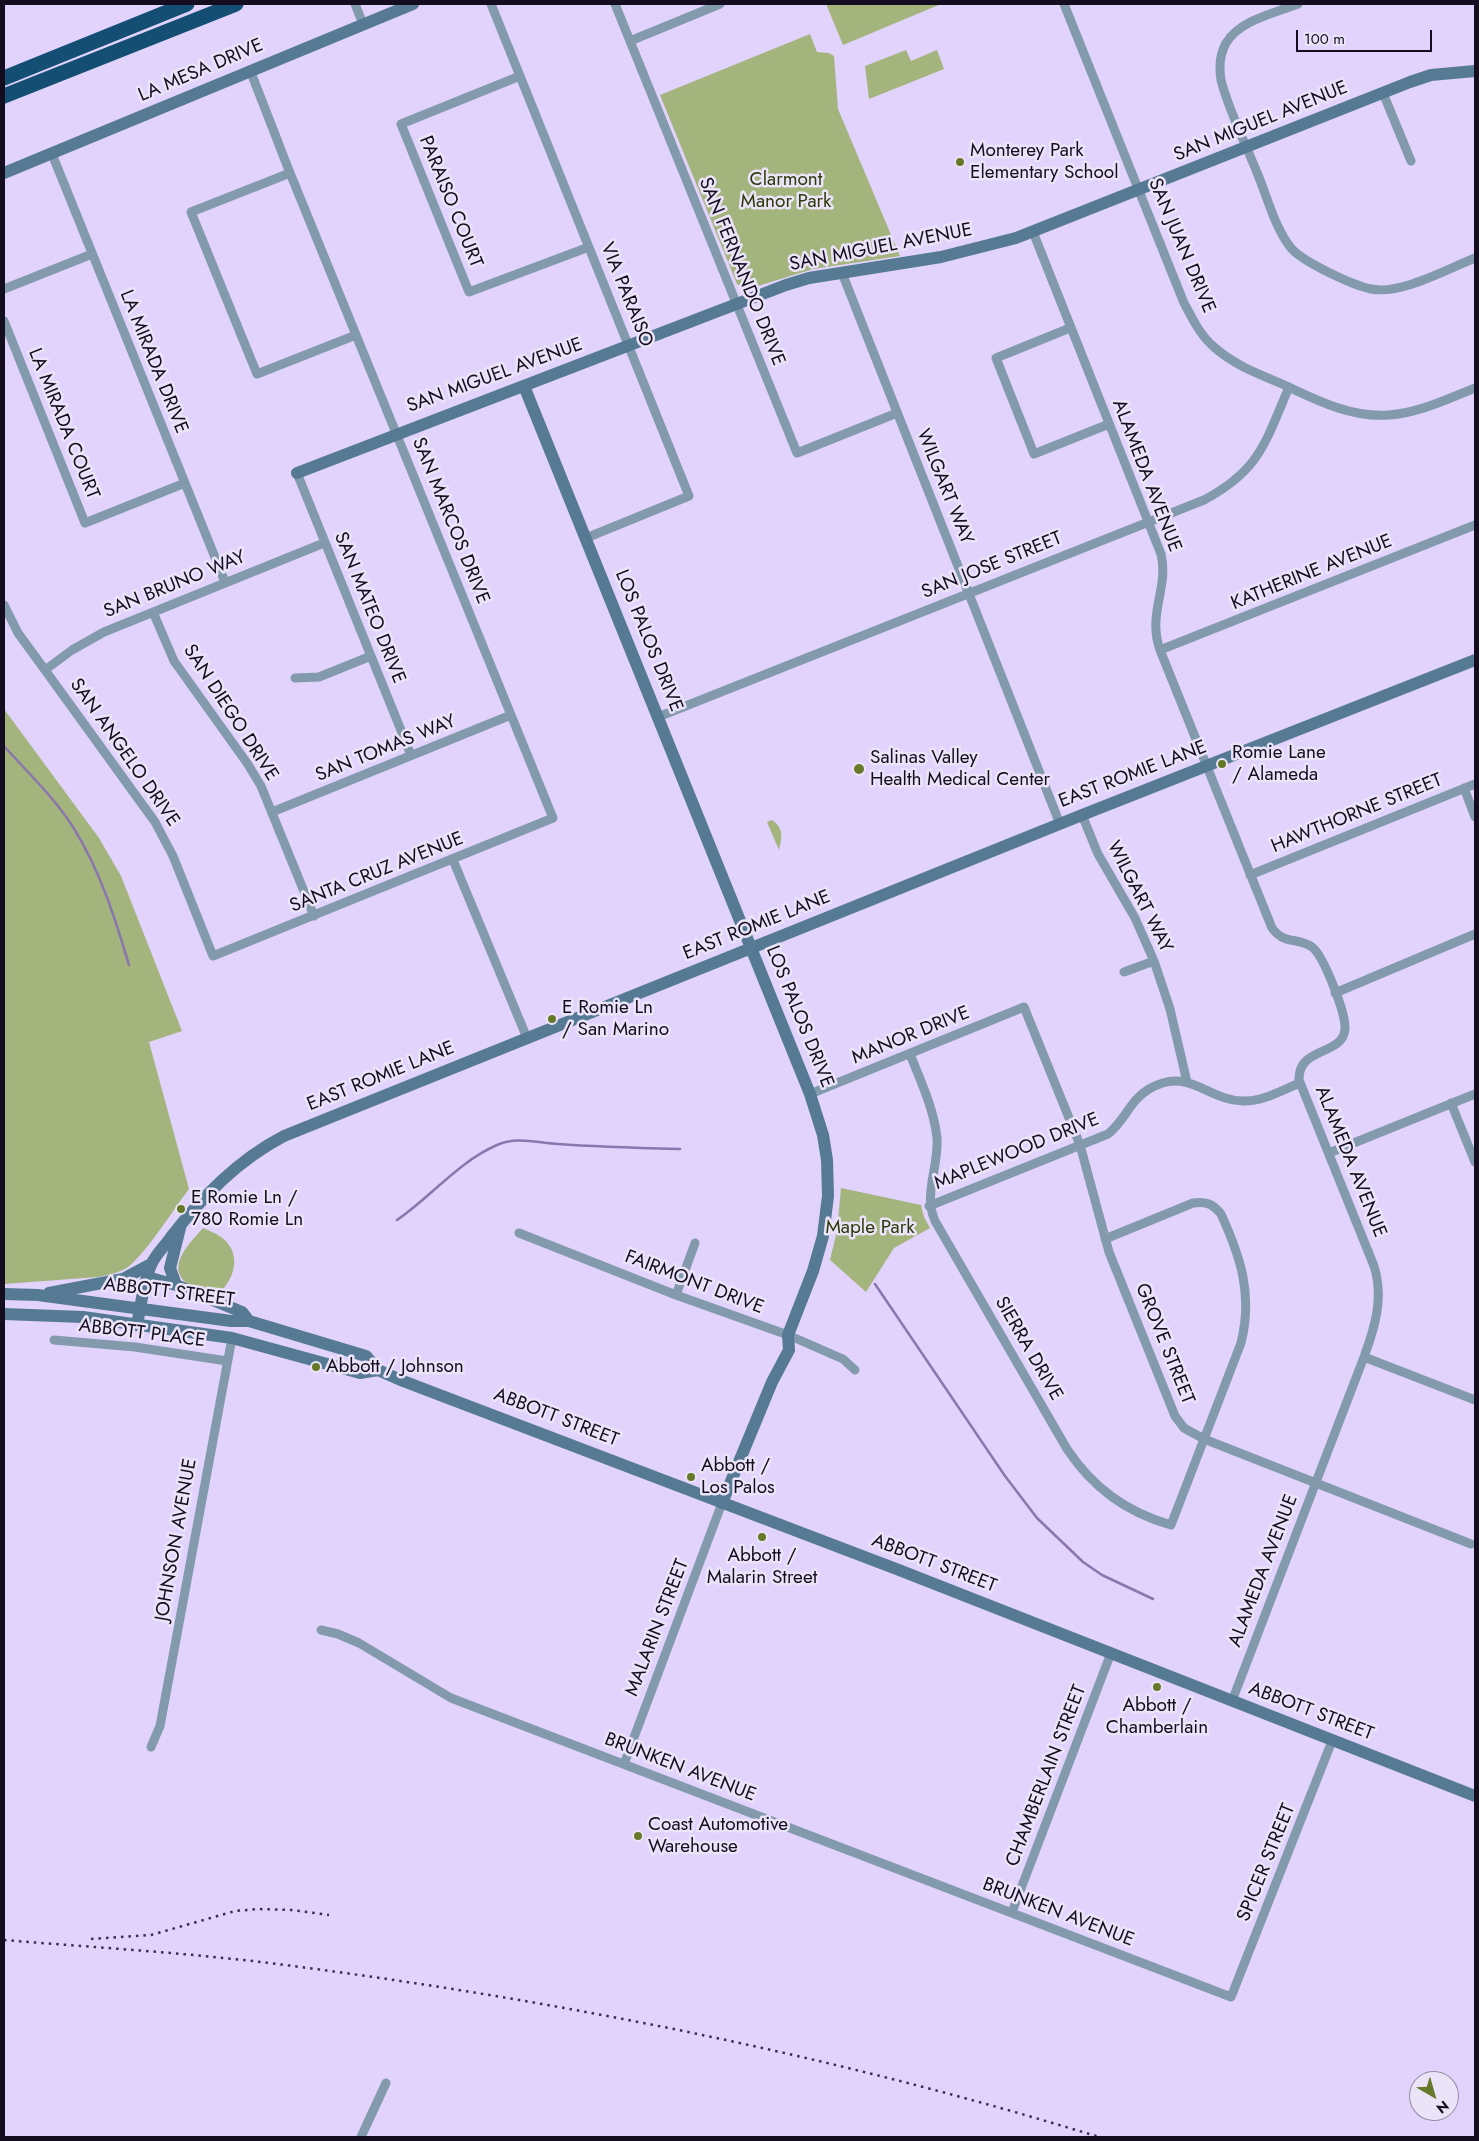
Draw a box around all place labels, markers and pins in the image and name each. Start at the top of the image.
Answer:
place label: Monterey Park Elementary School [970,140,1119,184]
marker: Monterey Park Elementary School [954,156,966,168]
place label: Romie Lane / Alameda [1232,742,1326,786]
place label: Salinas Valley Health Medical Center [870,747,1050,791]
marker: Romie Lane / Alameda [1216,758,1228,770]
marker: Salinas Valley Health Medical Center [852,762,866,776]
place label: E Romie Ln / San Marino [562,997,669,1041]
marker: E Romie Ln / San Marino [546,1013,558,1025]
place label: E Romie Ln / 780 Romie Ln [191,1187,303,1231]
marker: E Romie Ln / 780 Romie Ln [175,1203,187,1215]
place label: Abbott / Johnson [326,1356,464,1378]
marker: Abbott / Johnson [310,1361,322,1373]
place label: Abbott / Los Palos [701,1455,775,1499]
marker: Abbott / Los Palos [685,1471,697,1483]
marker: Abbott / Malarin Street [756,1531,768,1543]
place label: Abbott / Malarin Street [707,1545,817,1589]
marker: Abbott / Chamberlain [1151,1681,1163,1693]
place label: Abbott / Chamberlain [1106,1695,1208,1739]
place label: Coast Automotive Warehouse [648,1814,788,1858]
marker: Coast Automotive Warehouse [632,1830,644,1842]

